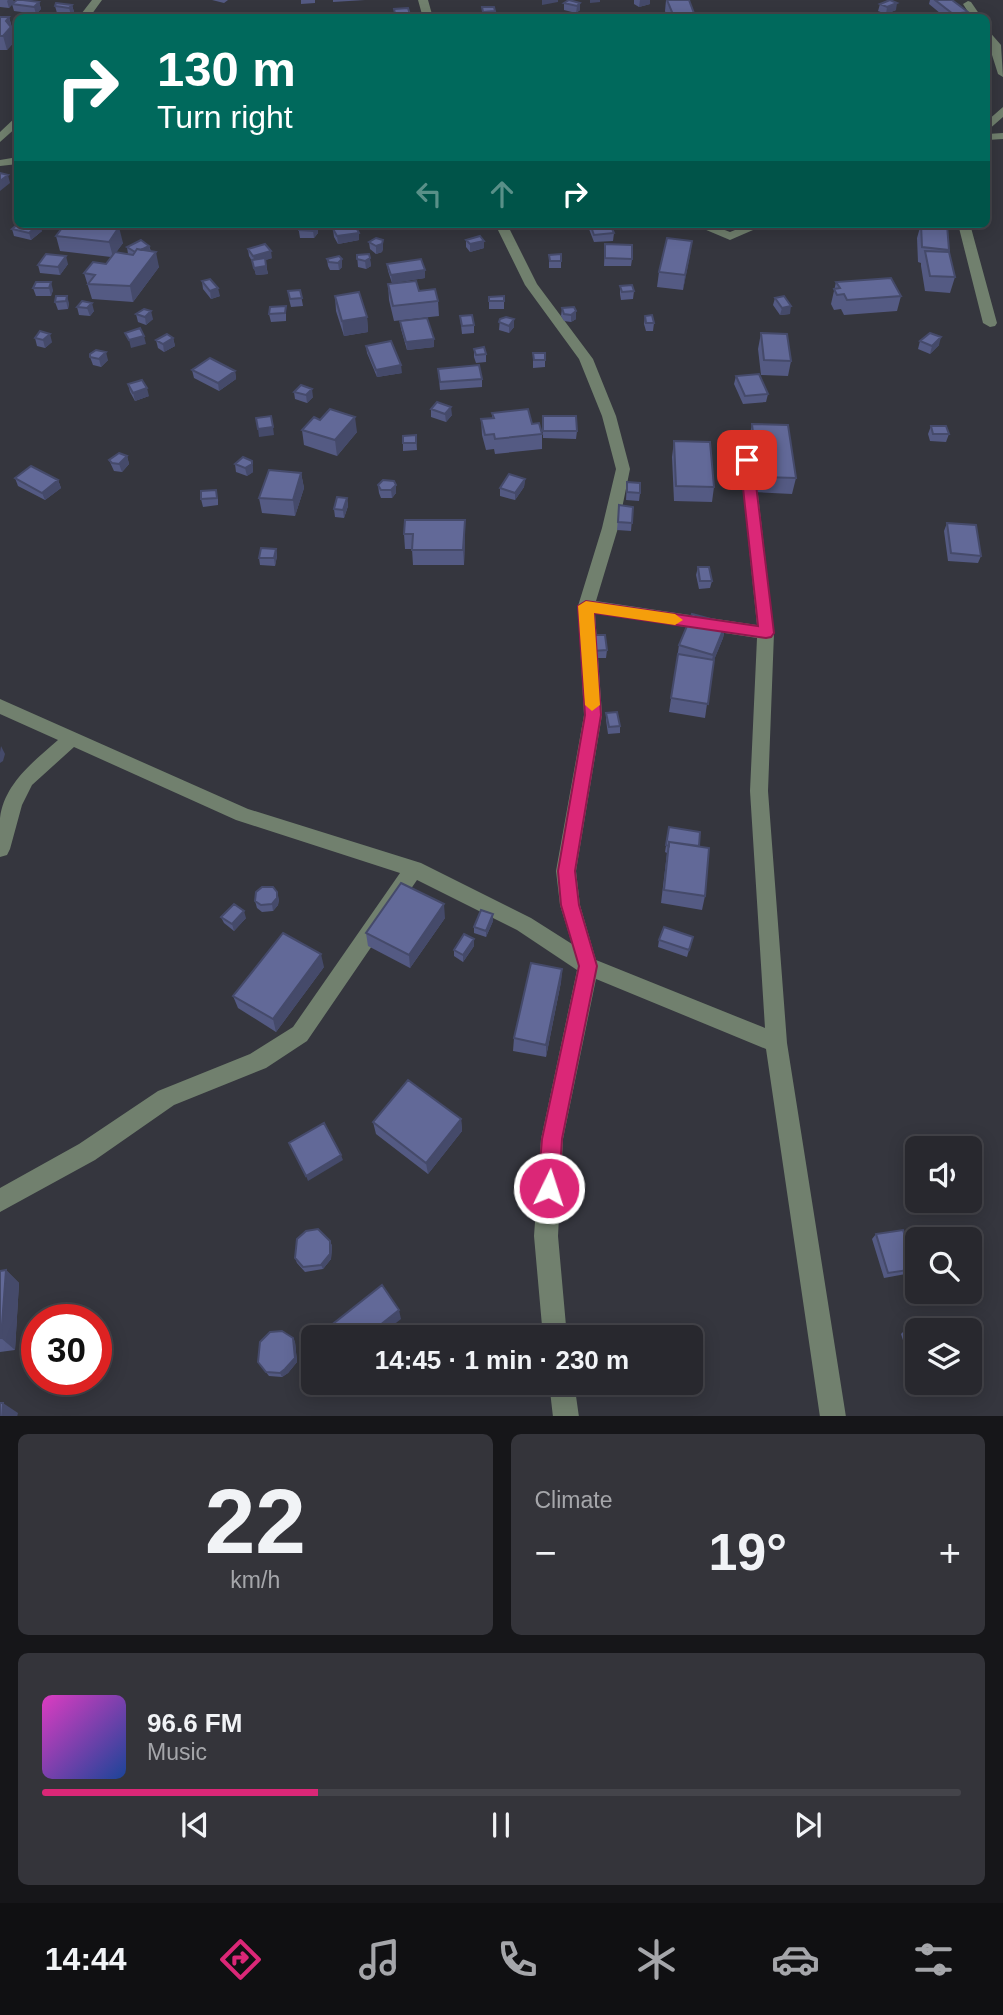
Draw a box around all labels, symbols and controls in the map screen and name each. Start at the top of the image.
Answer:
icon: right [42,42,133,133]
text: 130 m [157,42,296,96]
text: Turn right [157,99,293,135]
icon: left [410,175,448,213]
icon: ahead [483,175,521,213]
icon: right [556,175,594,213]
pin [717,430,777,490]
icon: arrive [728,441,766,479]
map controls [905,1136,982,1395]
button: sound [905,1136,982,1213]
position arrow [512,1151,586,1225]
button: search [905,1227,982,1304]
speed limit sign: 30 [21,1304,112,1395]
button: layers [905,1318,982,1395]
text: 14:45 · 1 min · 230 m [375,1345,629,1375]
text: 22 [205,1471,306,1572]
text: Climate [535,1487,612,1513]
text: 19° [708,1523,787,1581]
text: − [535,1532,557,1574]
text: + [939,1532,961,1574]
text: km/h [230,1567,280,1593]
text: 96.6 FM [147,1708,242,1738]
text: Music [147,1739,207,1765]
icon: previous [176,1806,214,1844]
icon: pause [482,1806,520,1844]
icon: next [789,1806,827,1844]
icon: directions [216,1935,265,1984]
icon: music [355,1935,404,1984]
icon: phone [493,1935,542,1984]
icon: climate [632,1935,681,1984]
icon: car [771,1935,820,1984]
icon: filters [909,1935,958,1984]
text: 14:44 [45,1941,127,1977]

